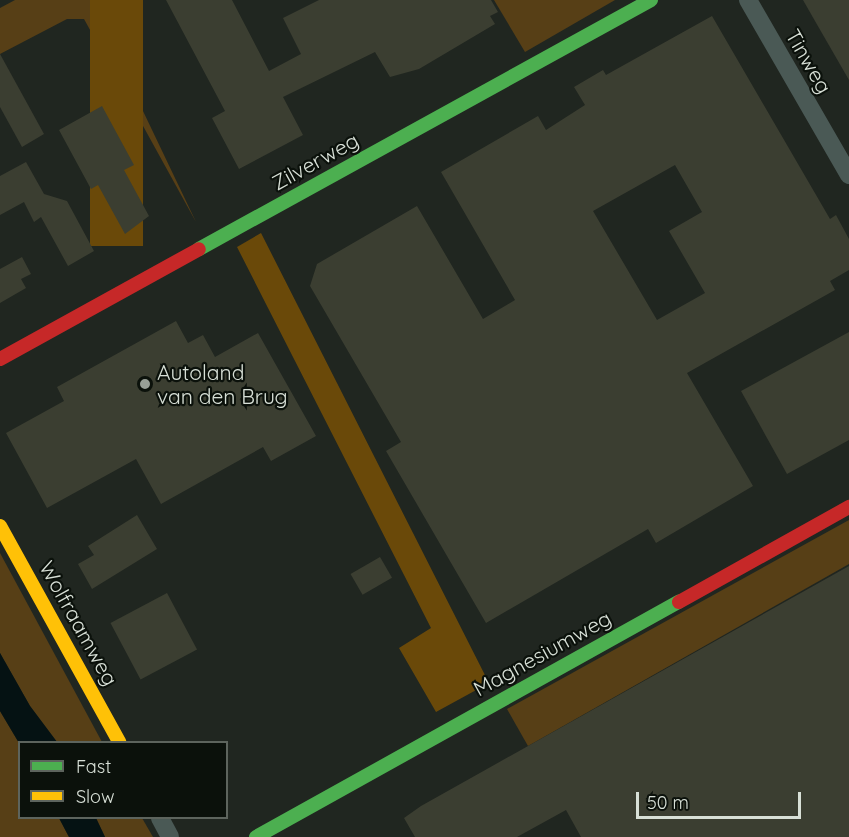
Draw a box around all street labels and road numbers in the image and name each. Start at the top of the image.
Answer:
street label: Tinweg [781,24,837,98]
street label: Zilverweg [267,127,363,195]
street label: Wolfraamweg [34,556,124,690]
street label: Magnesiumweg [469,605,615,701]

